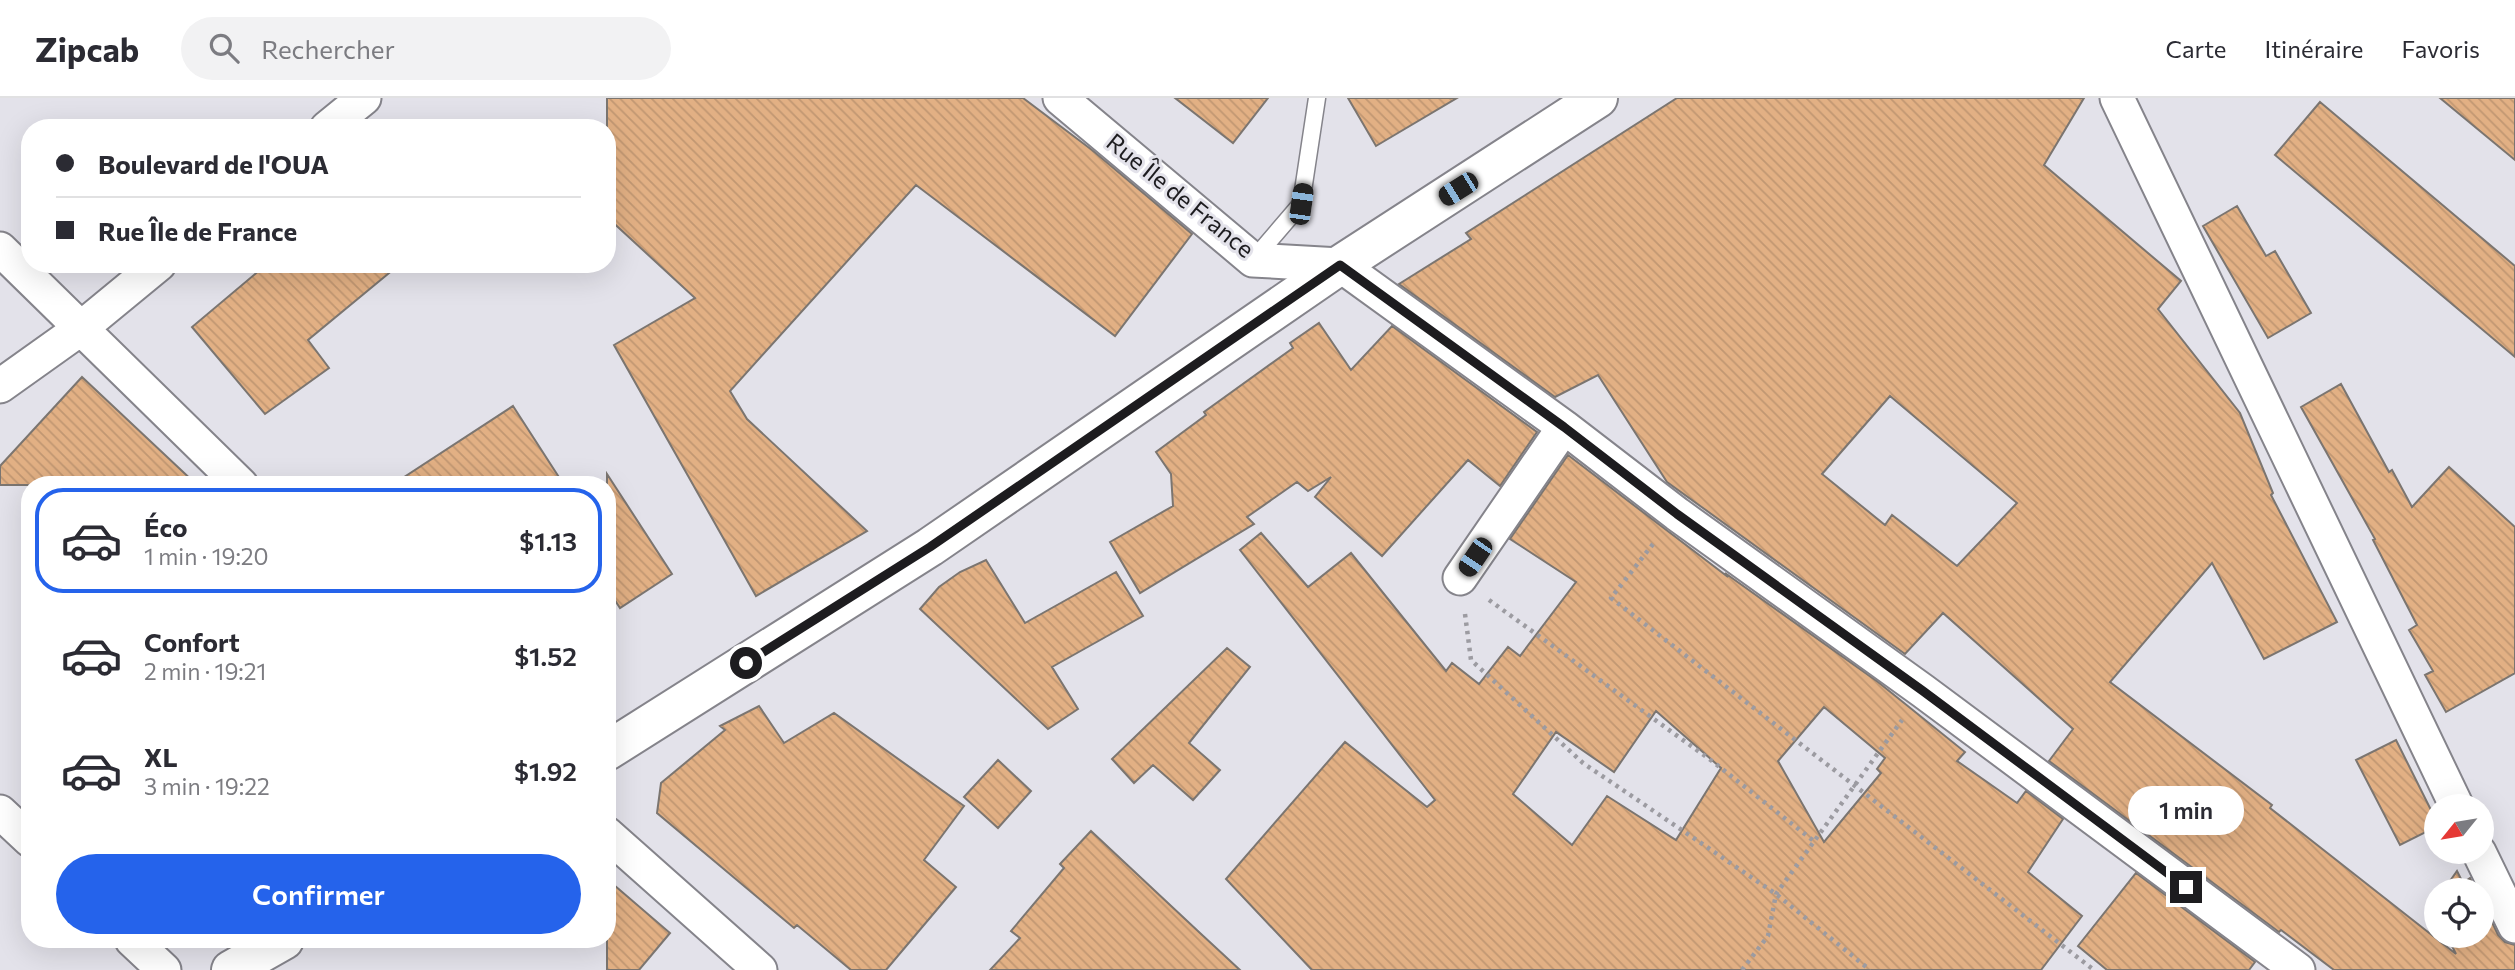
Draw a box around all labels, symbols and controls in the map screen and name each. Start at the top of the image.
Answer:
search box [181,17,671,80]
text: Zipcab [35,28,139,69]
icon: search [205,29,243,67]
text: Rechercher [261,33,395,64]
text: Carte [2166,34,2227,63]
text: Itinéraire [2265,34,2364,63]
text: Favoris [2402,34,2480,63]
street label: Rue Île de France [1101,126,1261,263]
text: Boulevard de l'OUA [98,148,329,179]
car [1435,169,1482,209]
car [1288,182,1315,226]
text: Rue Île de France [98,215,297,246]
icon: car [60,509,123,572]
text: Éco [144,511,188,542]
text: $1.13 [519,525,577,556]
car [1455,534,1496,580]
text: 1 min · 19:20 [144,542,269,570]
icon: car [60,624,123,687]
text: Confort [144,626,240,657]
text: $1.52 [514,640,577,671]
route start [730,647,762,679]
text: 2 min · 19:21 [144,657,266,685]
icon: car [60,739,123,802]
text: XL [144,741,178,772]
text: $1.92 [514,755,577,786]
text: 3 min · 19:22 [144,772,270,800]
callout: 1 min [2128,786,2244,834]
north arrow [2424,794,2494,864]
map controls [2424,794,2494,948]
text: 1 min [2159,796,2213,824]
button: Confirmer [56,854,581,934]
route end [2170,871,2202,903]
button: locate [2424,878,2494,948]

